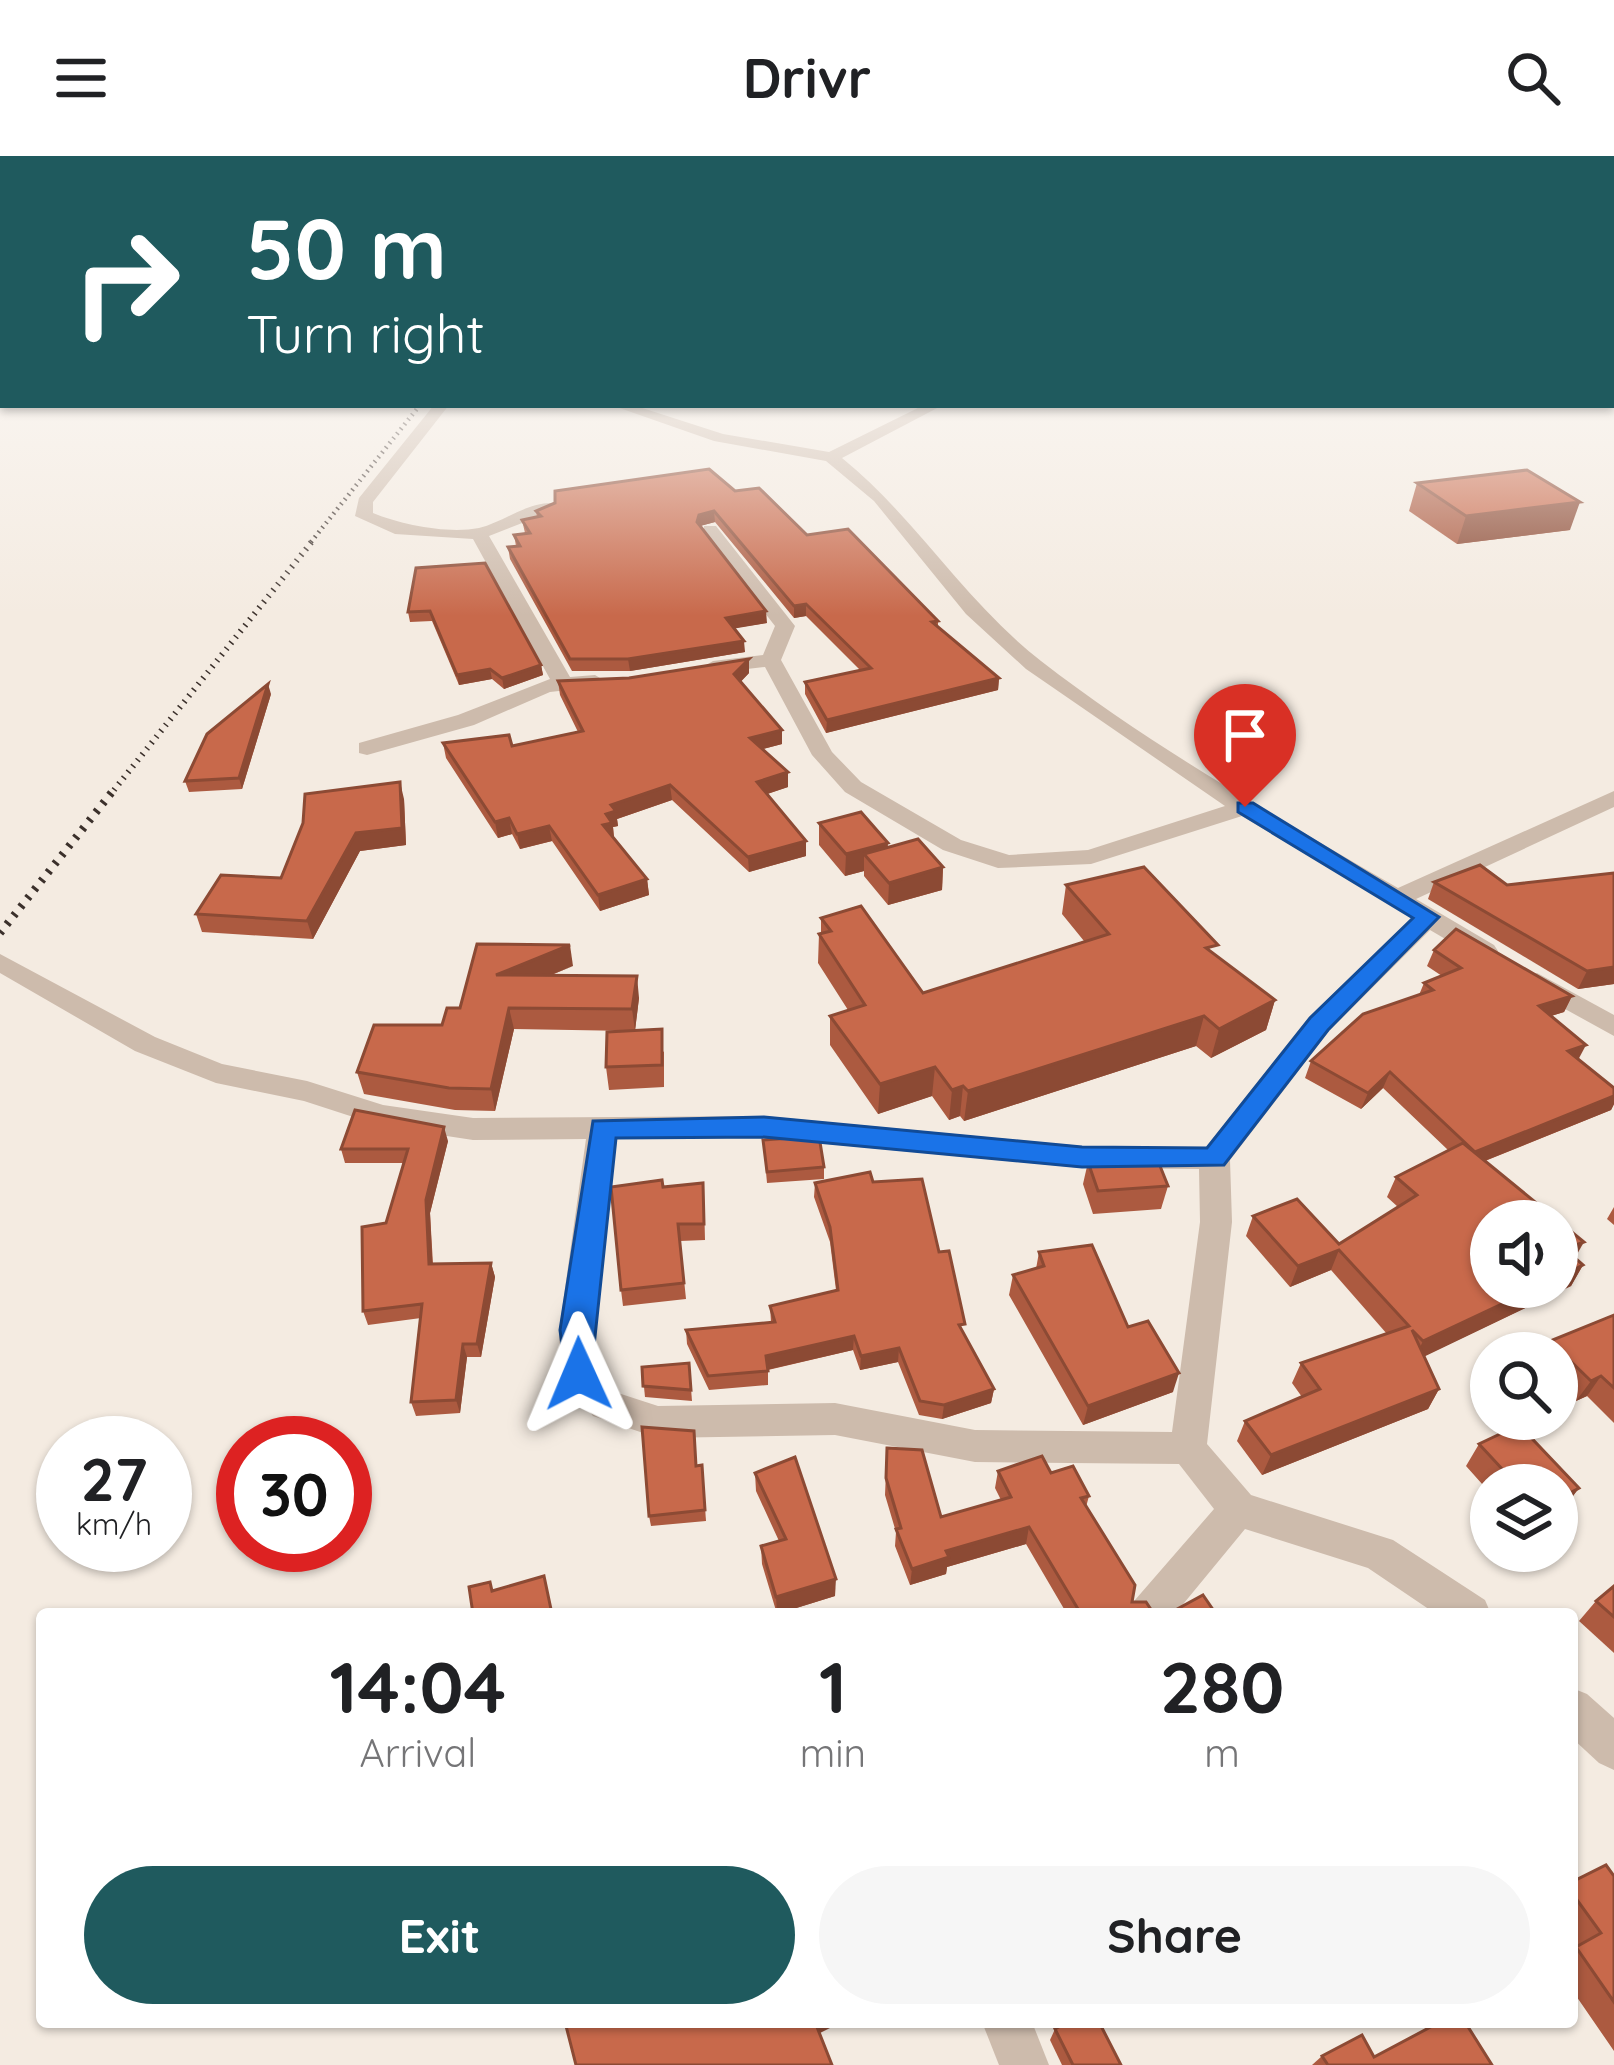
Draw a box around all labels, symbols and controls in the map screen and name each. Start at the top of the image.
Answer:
text: Drivr [743,44,871,112]
icon: menu [48,45,114,111]
icon: search [1500,45,1566,111]
text: 50 m [246,195,447,300]
icon: right [48,204,204,360]
text: Turn right [246,299,485,367]
pin [1194,684,1296,807]
icon: arrive [1212,702,1278,768]
map controls [1470,1200,1578,1572]
button: sound [1470,1200,1578,1308]
position arrow [516,1311,642,1437]
button: search [1470,1332,1578,1440]
speed limit sign: 30 [216,1416,372,1572]
text: 27 [80,1441,148,1516]
button: layers [1470,1464,1578,1572]
text: km/h [76,1505,152,1543]
text: 14:04 [330,1641,506,1731]
text: 1 [819,1641,847,1731]
text: 280 [1160,1641,1284,1731]
text: Arrival [359,1728,476,1777]
text: min [800,1728,866,1777]
text: m [1204,1728,1240,1777]
button: Exit [84,1866,795,2004]
button: Share [819,1866,1530,2004]

